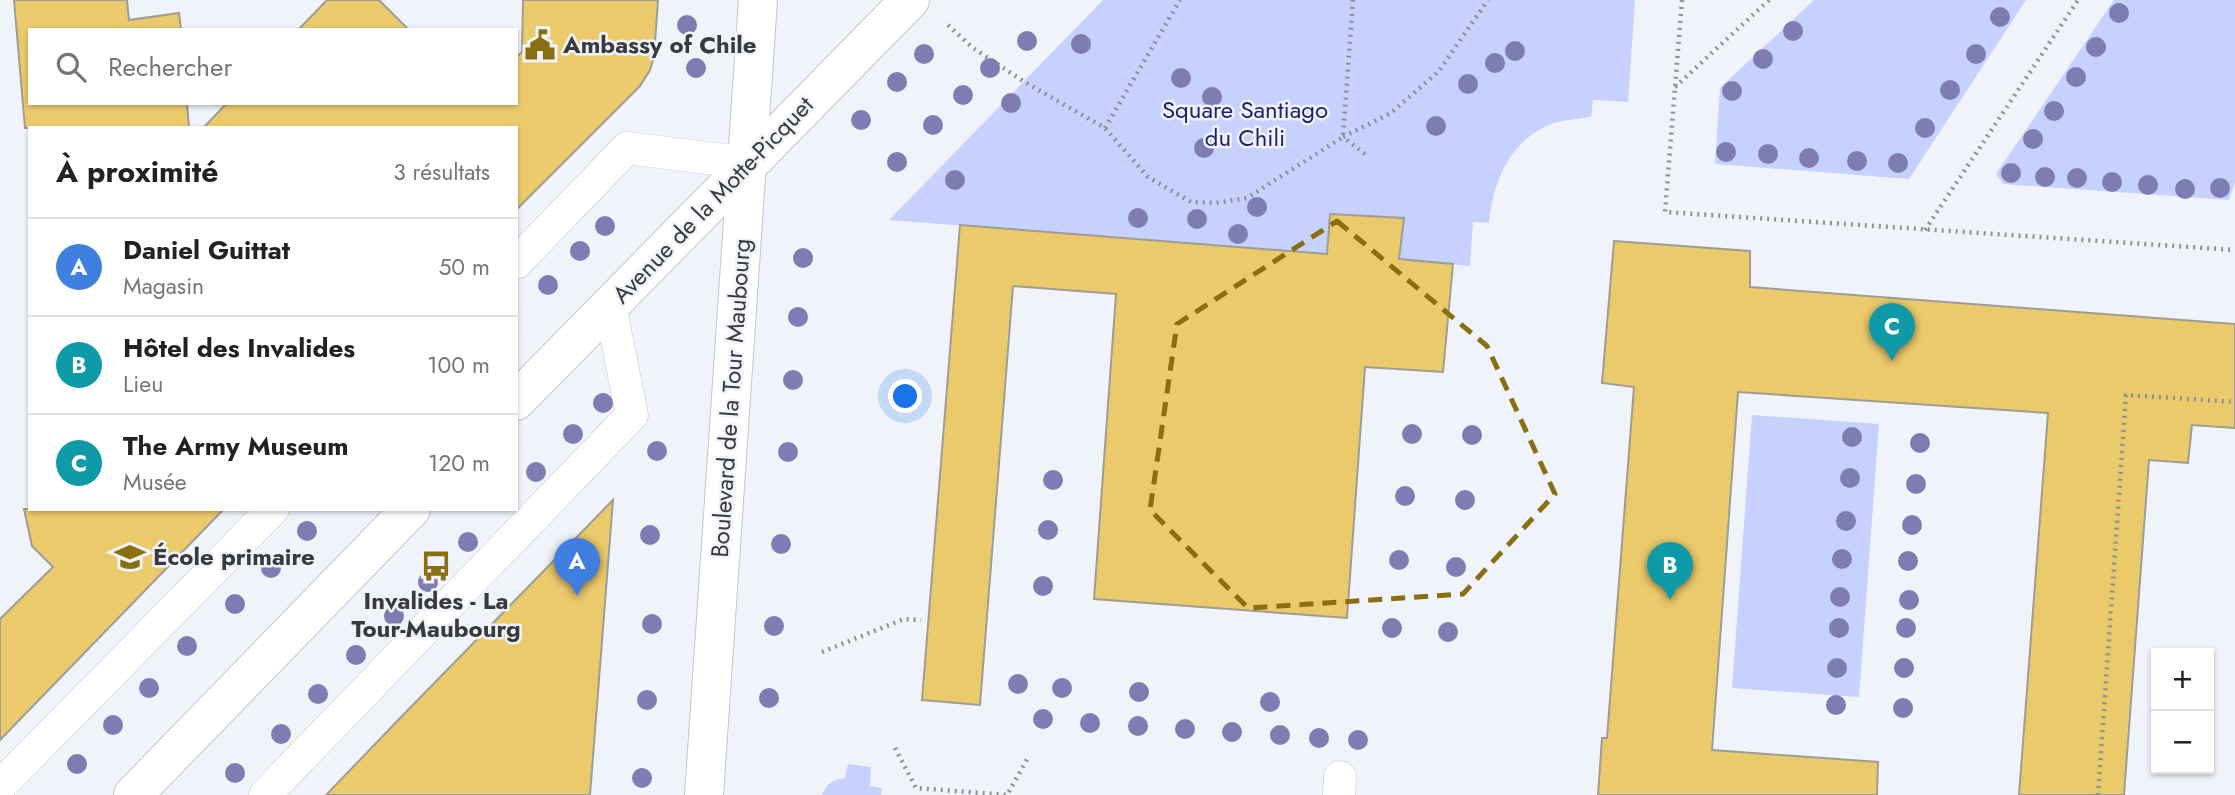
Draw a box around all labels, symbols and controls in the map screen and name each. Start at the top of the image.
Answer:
place label: Ambassy of Chile [562,27,757,62]
search box [28,28,518,105]
public building icon: Ambassy of Chile [523,28,557,62]
icon: search [52,48,90,86]
text: Rechercher [108,48,232,86]
street label: Avenue de la Motte-Picquet [604,88,821,311]
park label: Square Santiago du Chili [1162,92,1328,155]
text: À proximité [56,150,219,193]
text: 3 résultats [393,155,490,189]
text: Daniel Guittat [123,231,290,269]
street label: Boulevard de la Tour Maubourg [702,237,759,559]
text: A [71,250,87,284]
text: 50 m [438,250,490,284]
text: Magasin [123,269,204,303]
pin: C [1869,303,1915,361]
text: Hôtel des Invalides [123,329,355,367]
text: B [71,348,87,382]
text: 100 m [427,348,490,382]
text: Lieu [123,367,163,401]
your location [888,379,922,413]
text: The Army Museum [123,427,349,465]
text: C [71,446,87,480]
text: 120 m [428,446,490,480]
text: Musée [123,465,187,499]
pin: A [554,538,600,596]
place label: École primaire [153,539,315,574]
school or university icon: École primaire [113,540,147,574]
pin: B [1647,542,1693,600]
bus stop icon: Invalides - La Tour-Maubourg [419,549,453,583]
place label: Invalides - La Tour-Maubourg [351,583,521,646]
map controls [2151,648,2214,774]
button: + [2151,648,2214,711]
button: − [2151,711,2214,774]

